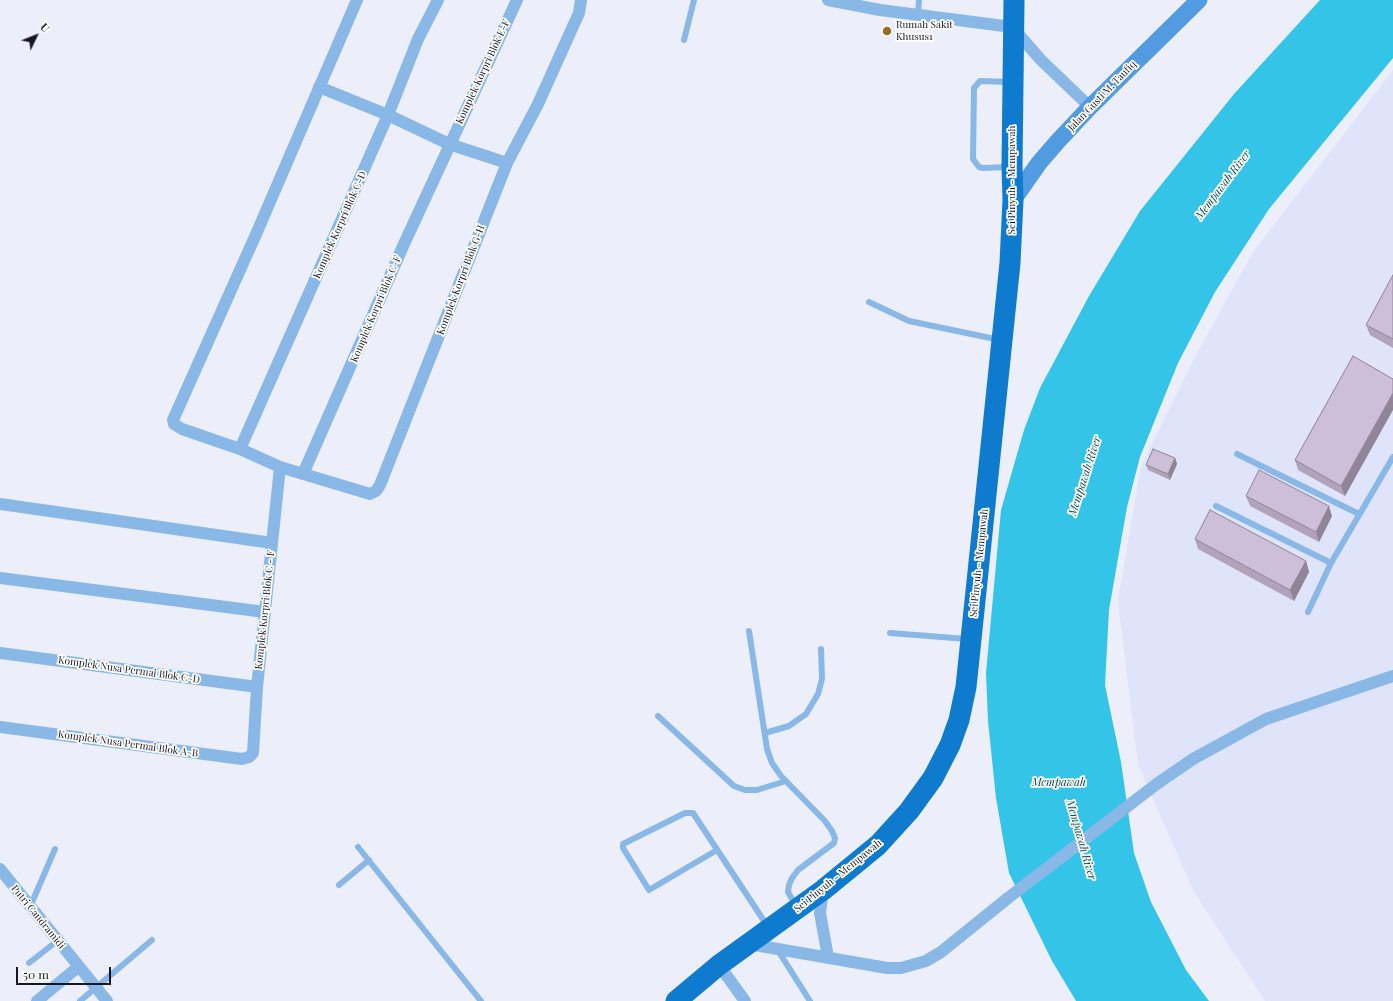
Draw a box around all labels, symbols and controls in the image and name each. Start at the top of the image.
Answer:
north arrow [16,16,56,56]
street label: Komplek Korpri Blok E-F [454,18,512,126]
place label: Rumah Sakit Khusus1 [896,19,953,42]
text: U [37,20,53,35]
marker: Rumah Sakit Khusus1 [881,25,893,37]
street label: Jalan Gusti M. Taufiq [1065,58,1139,134]
street label: Sei Pinyuh - Mempawah [1006,126,1018,234]
water label: Mempawah River [1193,148,1253,222]
street label: Komplek Korpri Blok C-D [311,170,369,280]
street label: Komplek Korpri Blok G-H [435,223,487,337]
street label: Komplek Korpri Blok C-F [348,254,404,364]
water label: Mempawah River [1066,435,1104,517]
street label: Sei Pinyuh - Mempawah [967,508,991,618]
street label: Komplek Korpri Blok C - F [253,550,277,670]
street label: Komplek Nusa Permai Blok C-D [57,654,201,686]
street label: Komplek Nusa Permai Blok A-B [57,728,199,760]
water label: Mempawah [1032,776,1086,790]
water label: Mempawah River [1063,799,1099,881]
street label: Sei Pinyuh - Mempawah [792,837,884,915]
street label: Putri Candramidi [9,883,67,951]
scale bar [18,959,113,985]
text: 50 m [23,966,49,982]

